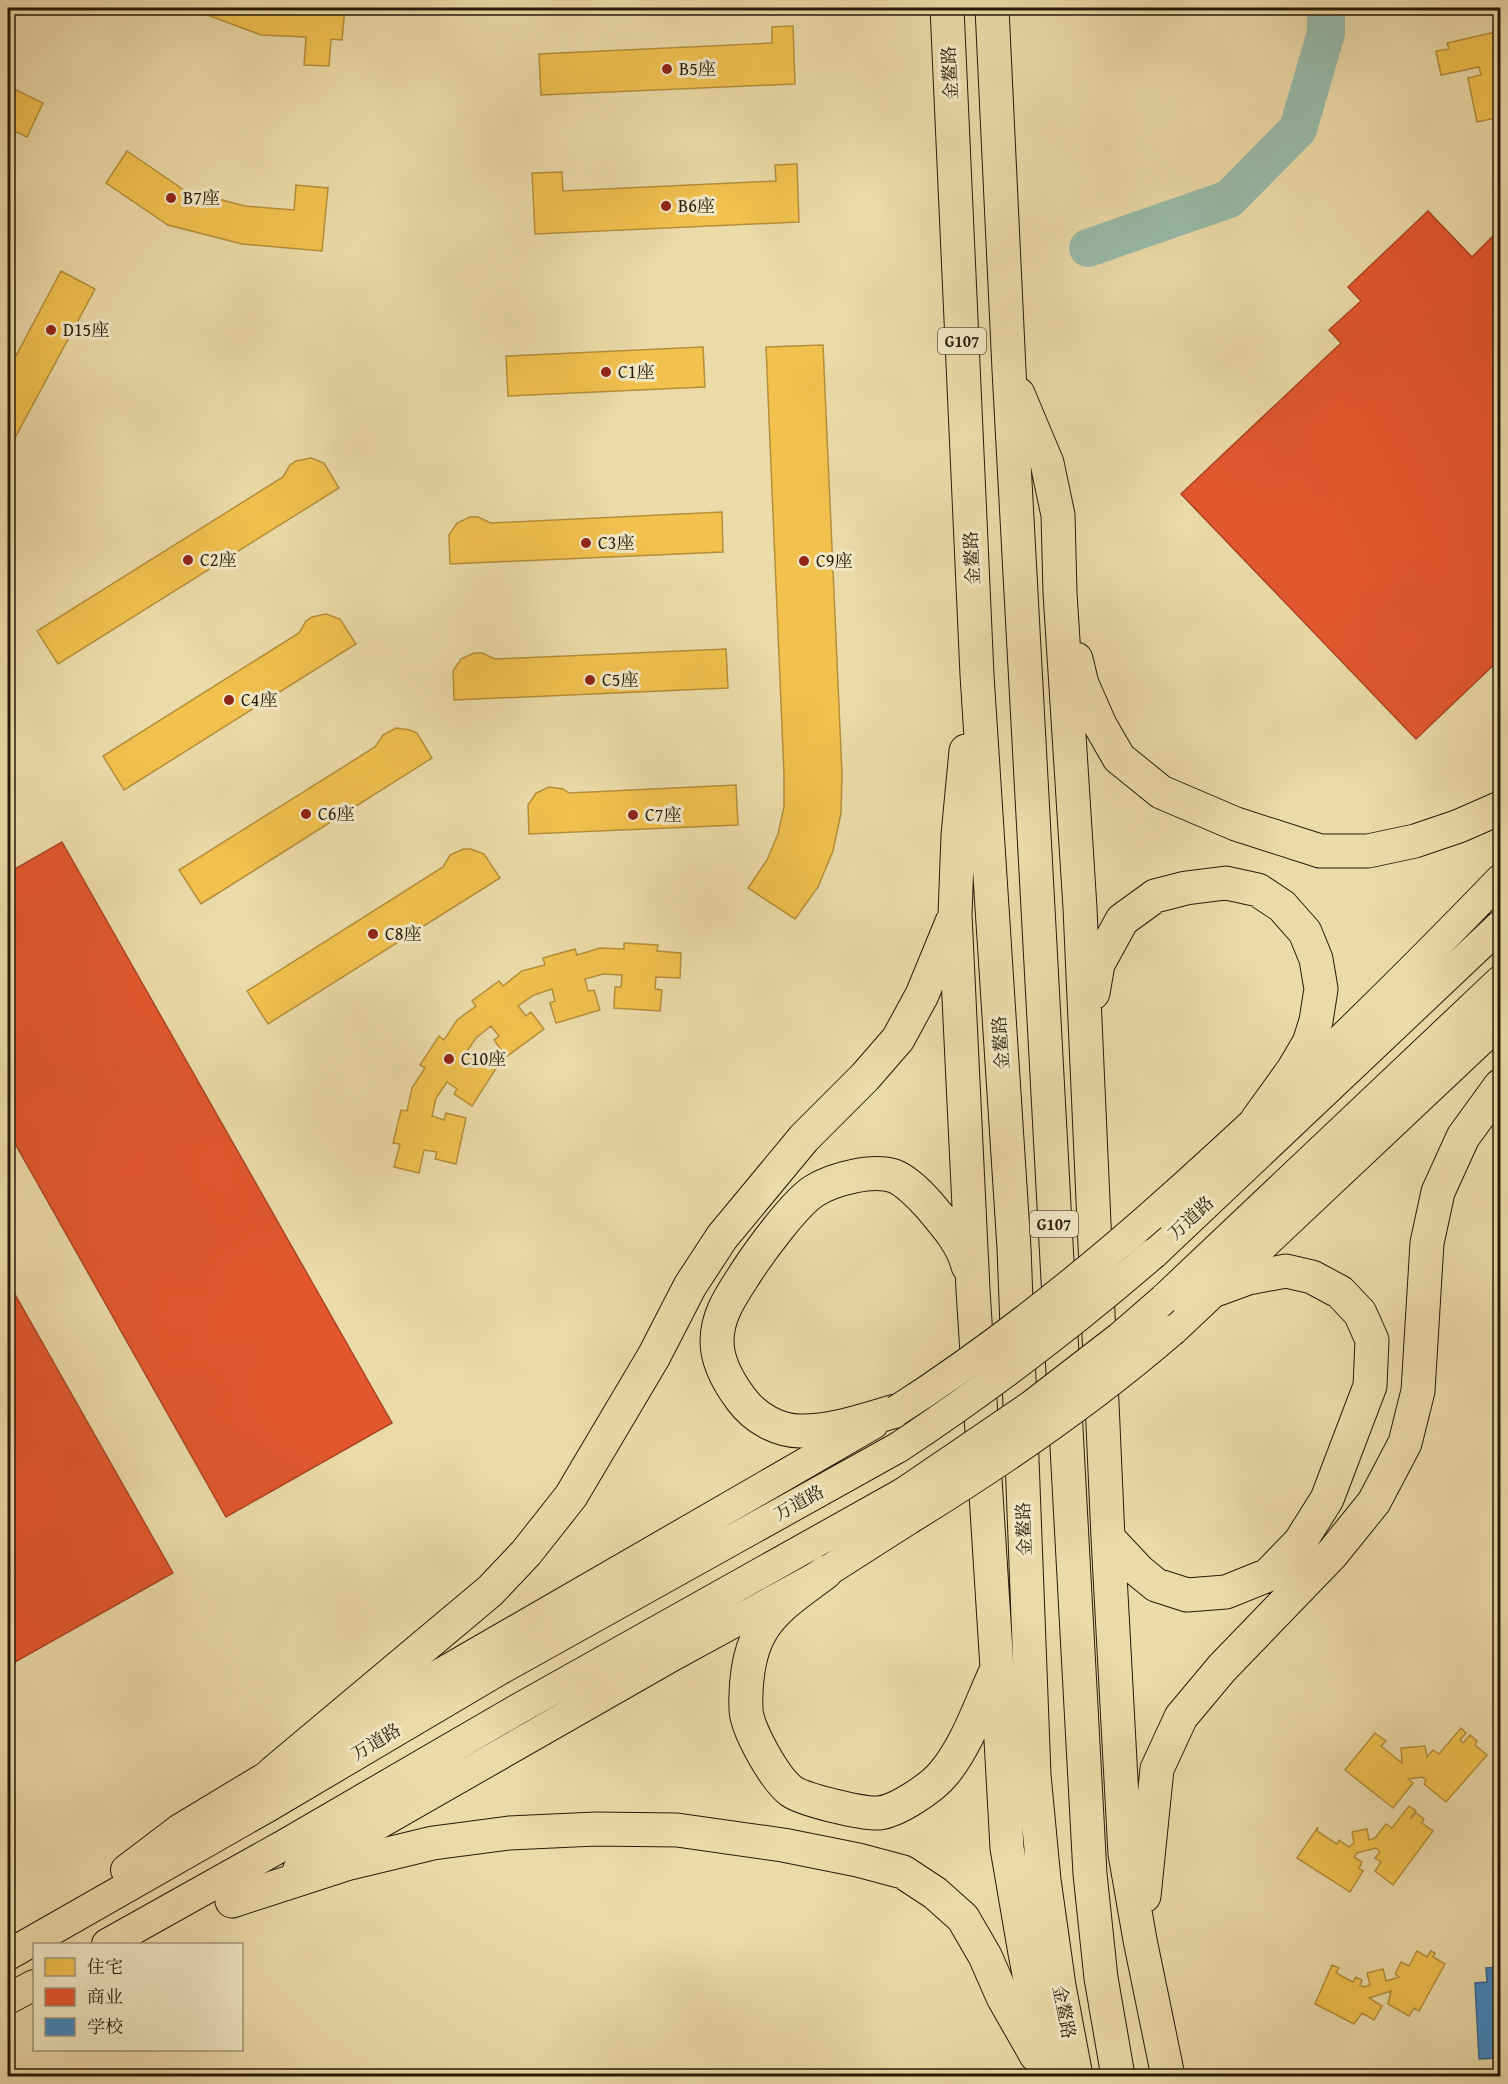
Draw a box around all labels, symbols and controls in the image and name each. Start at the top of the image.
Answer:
street label: 金鳌路 [935,45,964,101]
place label: B5座 [679,55,716,82]
marker: B5座 [660,62,674,76]
place label: B7座 [183,184,220,211]
marker: B7座 [164,191,178,205]
place label: B6座 [678,192,715,219]
marker: B6座 [659,199,673,213]
place label: D15座 [63,316,109,343]
marker: D15座 [44,323,58,337]
road number: G107 [938,328,986,354]
place label: C1座 [618,358,654,385]
marker: C1座 [599,365,613,379]
place label: C3座 [598,529,634,556]
street label: 金鳌路 [957,530,986,586]
marker: C3座 [579,536,593,550]
place label: C2座 [200,546,236,573]
place label: C9座 [816,547,852,574]
marker: C2座 [181,553,195,567]
marker: C9座 [797,554,811,568]
place label: C5座 [602,666,638,693]
marker: C5座 [583,673,597,687]
place label: C4座 [241,686,277,713]
marker: C4座 [222,693,236,707]
place label: C6座 [318,800,354,827]
place label: C7座 [645,801,681,828]
marker: C6座 [299,807,313,821]
marker: C7座 [626,808,640,822]
place label: C8座 [385,920,421,947]
marker: C8座 [366,927,380,941]
street label: 金鳌路 [985,1015,1016,1071]
place label: C10座 [461,1045,506,1072]
marker: C10座 [442,1052,456,1066]
street label: 万道路 [1162,1189,1220,1246]
road number: G107 [1030,1211,1078,1237]
street label: 万道路 [769,1478,829,1527]
street label: 金鳌路 [1009,1502,1038,1556]
street label: 万道路 [346,1716,406,1767]
legend [33,1943,243,2051]
text: 住宅 [87,1953,123,1980]
text: 商业 [87,1983,123,2010]
street label: 金鳌路 [1046,1983,1083,2041]
text: 学校 [87,2013,123,2040]

